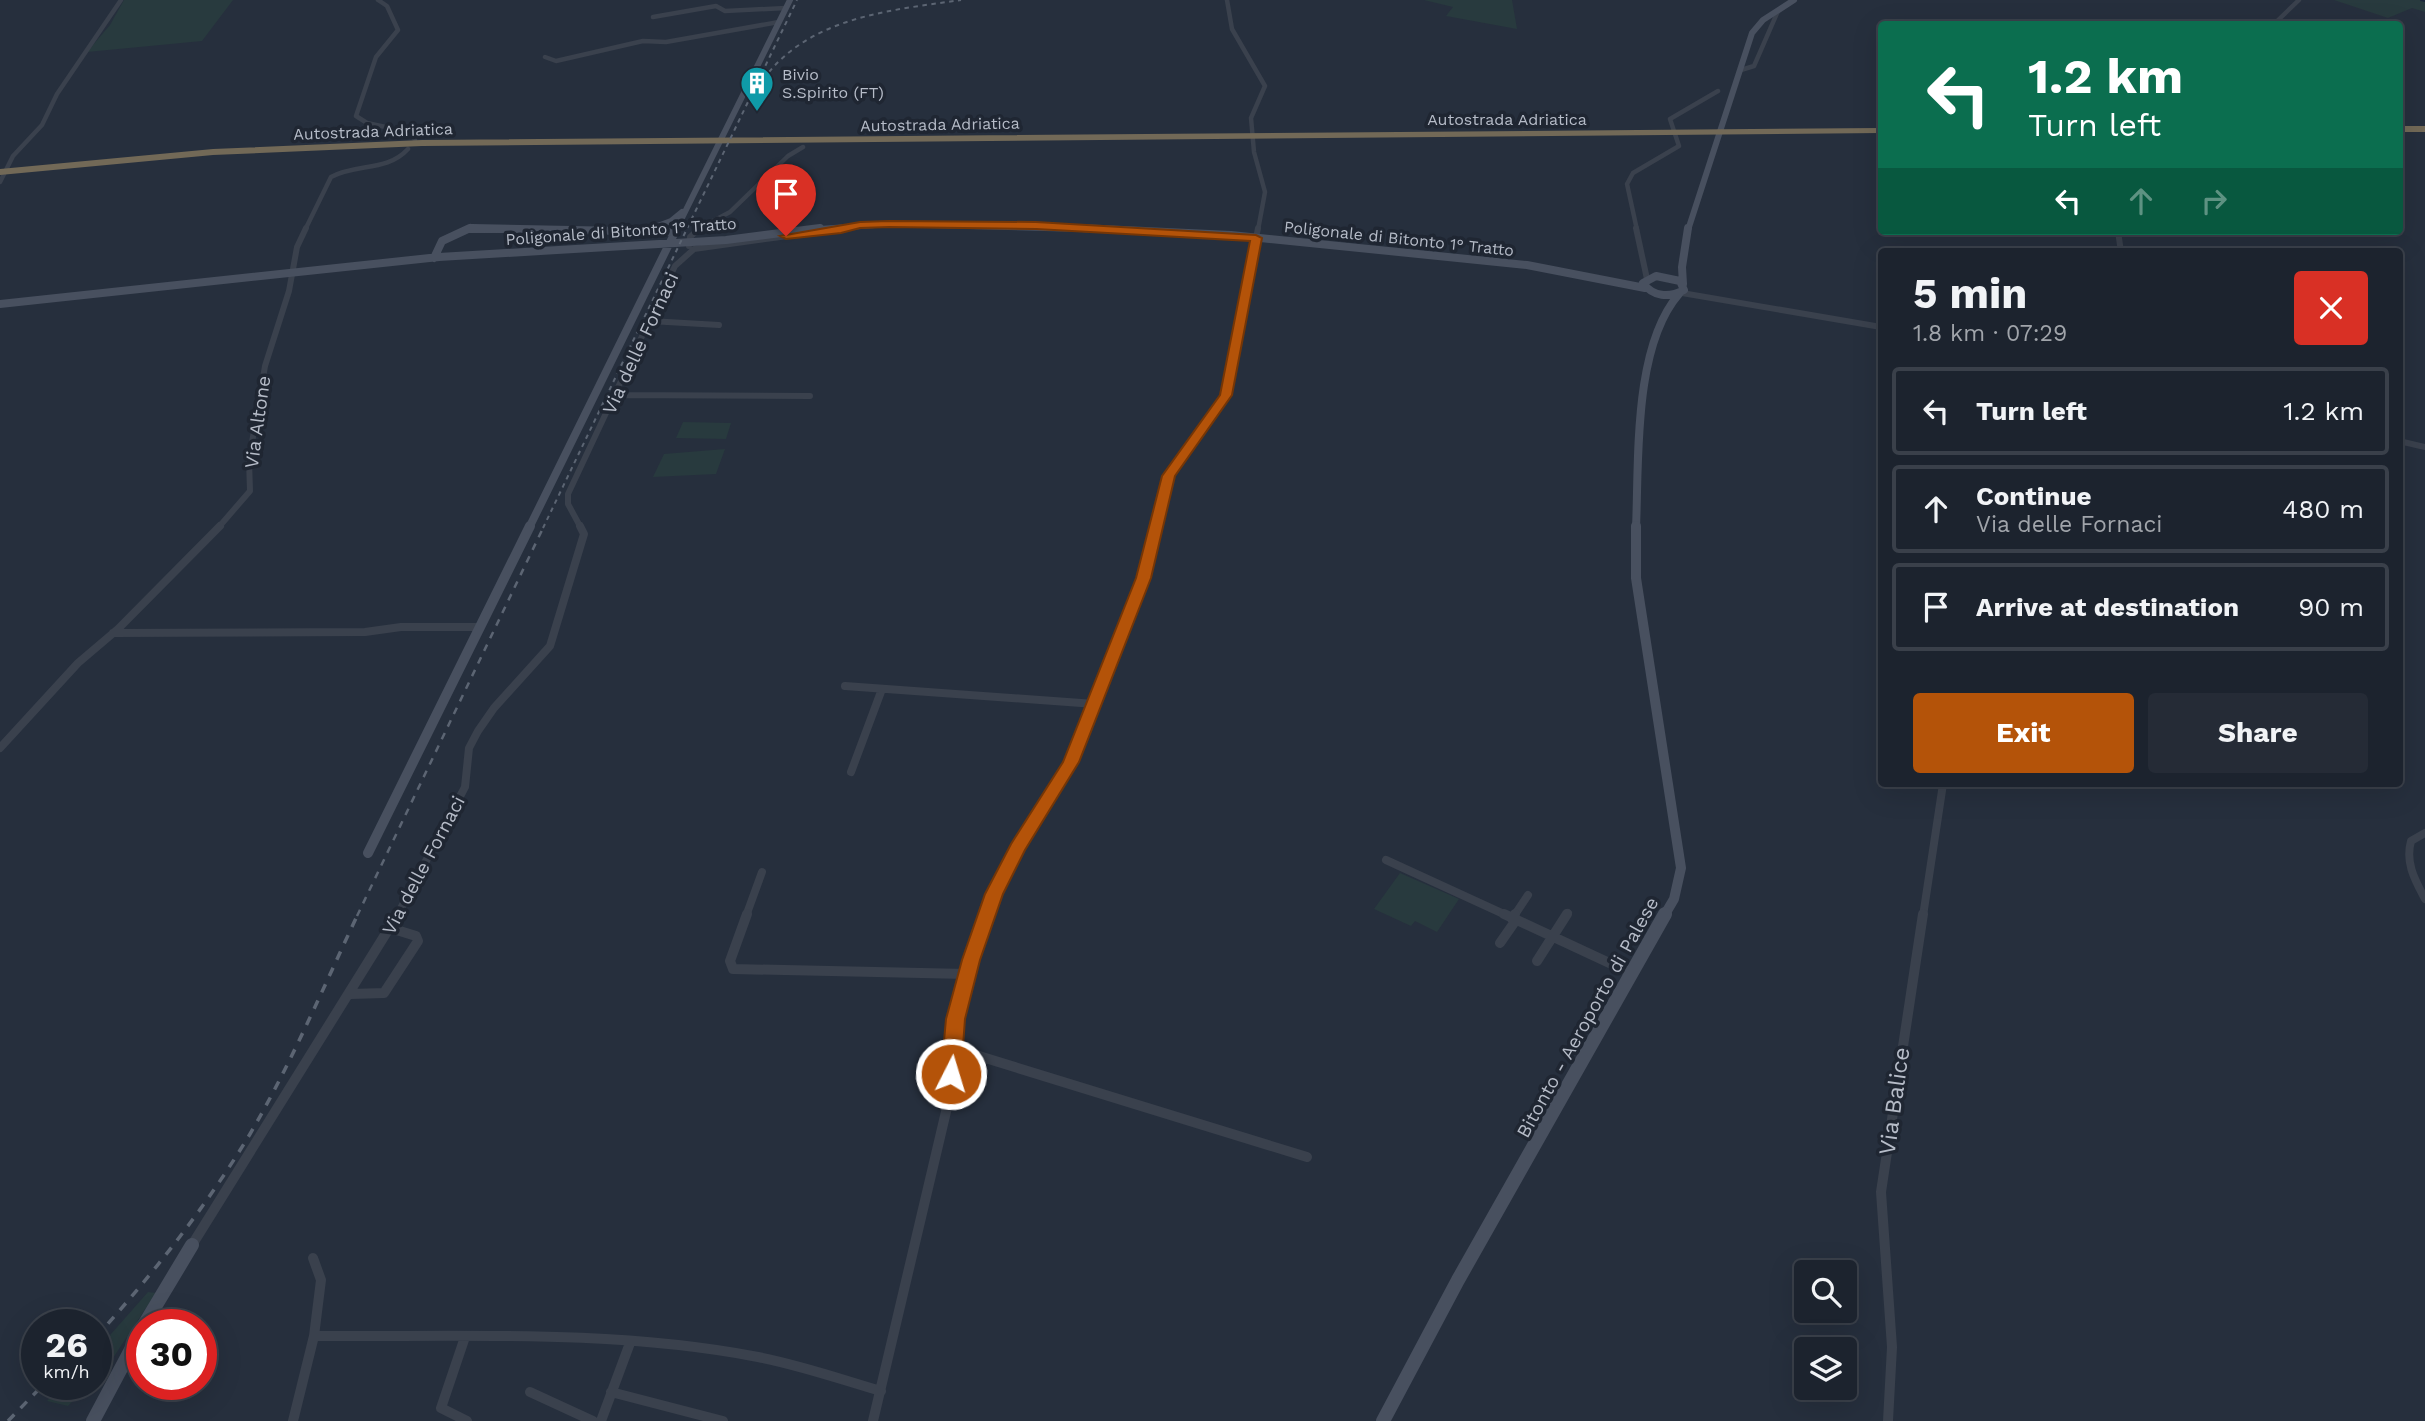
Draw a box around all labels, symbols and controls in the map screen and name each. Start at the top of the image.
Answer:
text: 1.2 km [2028,47,2183,105]
icon: left [1913,49,2004,140]
building icon: Bivio S.Spirito (FT) [738,64,776,113]
place label: Bivio S.Spirito (FT) [782,65,884,102]
text: Turn left [2028,106,2161,144]
street label: Autostrada Adriatica [1427,110,1587,129]
street label: Autostrada Adriatica [860,114,1020,135]
street label: Autostrada Adriatica [293,119,453,144]
pin [756,164,816,236]
icon: arrive [767,175,805,213]
icon: left [2049,182,2087,220]
icon: ahead [2122,182,2160,220]
icon: right [2195,182,2233,220]
street label: Poligonale di Bitonto 1° Tratto [505,214,737,249]
street label: Poligonale di Bitonto 1° Tratto [1283,217,1515,260]
street label: Via delle Fornaci [597,269,683,418]
text: 5 min [1913,269,2027,318]
button: close [2294,271,2368,345]
text: 1.8 km · 07:29 [1913,320,2067,347]
street label: Via Altone [240,374,275,470]
icon: left [1917,392,1955,430]
text: Turn left [1976,396,2087,426]
text: 1.2 km [2283,396,2364,426]
text: Continue [1976,481,2092,511]
icon: ahead [1917,490,1955,528]
text: 480 m [2282,494,2364,524]
text: Via delle Fornaci [1976,511,2162,538]
icon: arrive [1917,588,1955,626]
text: Arrive at destination [1976,592,2239,622]
text: 90 m [2298,592,2364,622]
button: Exit [1913,693,2134,773]
button: Share [2148,693,2368,773]
street label: Via delle Fornaci [377,792,470,939]
street label: Bitonto - Aeroporto di Palese [1512,893,1663,1142]
position arrow [914,1037,988,1111]
street label: Via Balice [1874,1045,1915,1157]
map controls [1794,1260,1857,1400]
button: search [1794,1260,1857,1323]
speed limit sign: 30 [126,1309,217,1400]
text: 26 [45,1324,88,1366]
button: layers [1794,1337,1857,1400]
text: km/h [43,1361,90,1382]

